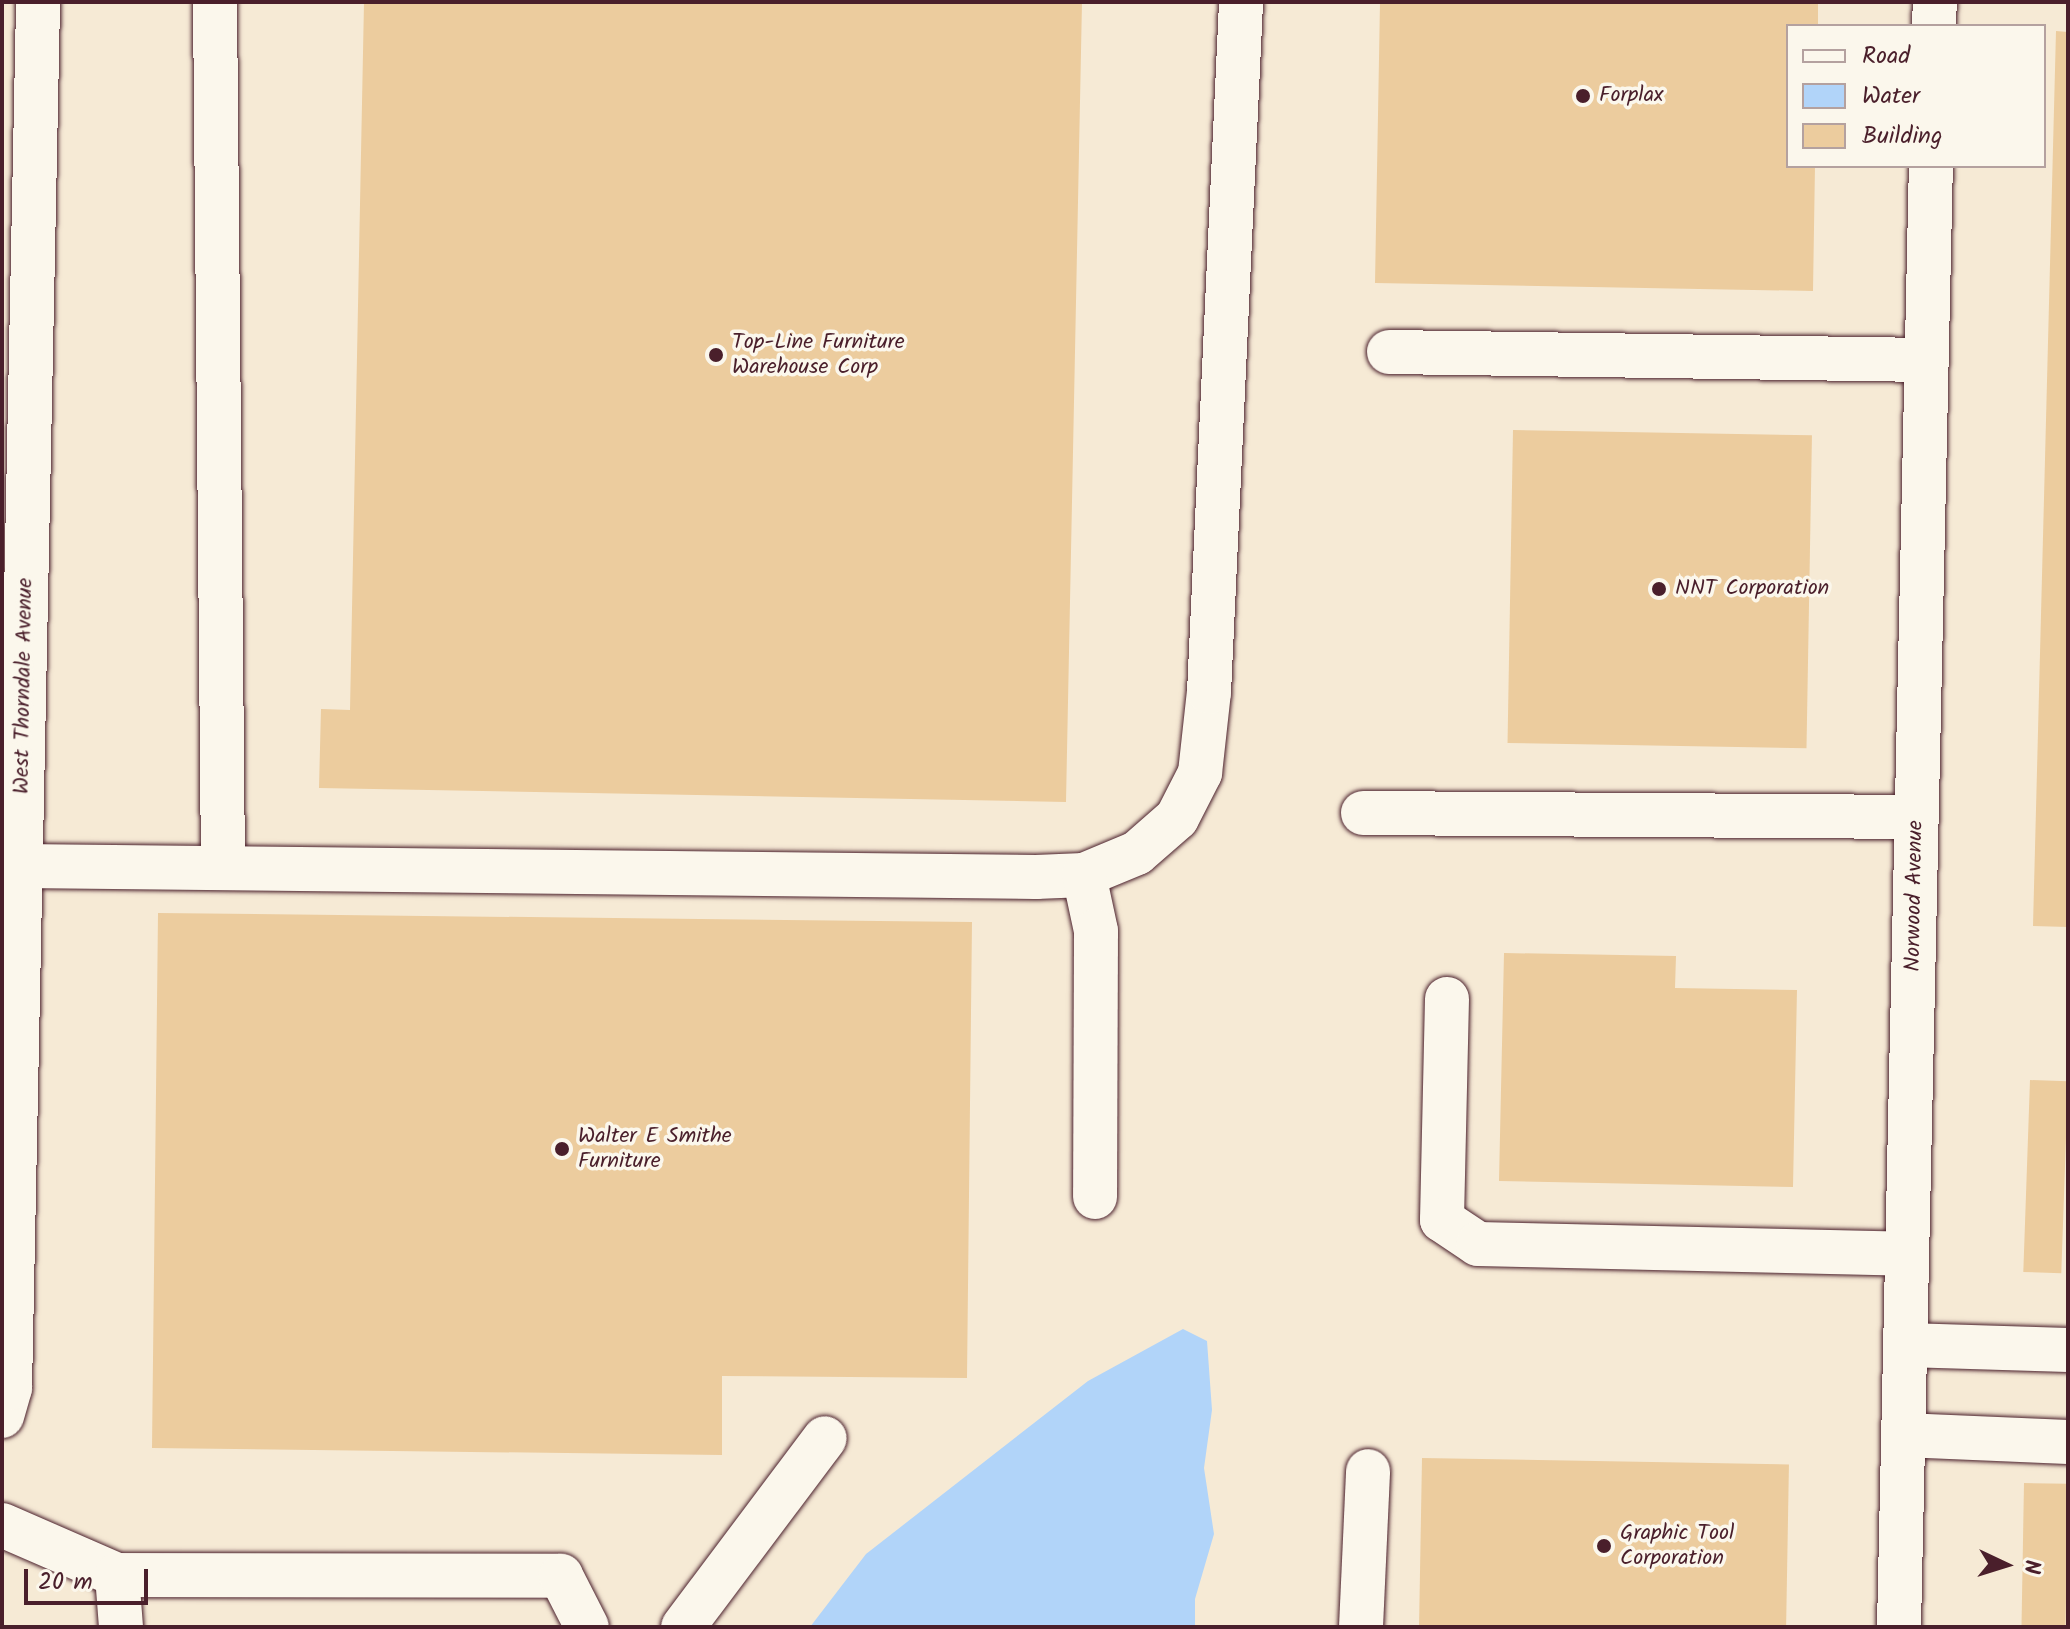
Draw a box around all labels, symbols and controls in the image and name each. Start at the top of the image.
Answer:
legend [1786,24,2046,168]
text: Road [1862,37,1910,76]
text: Water [1862,77,1920,116]
place label: Forplax [1599,83,1663,109]
marker: Forplax [1574,87,1592,105]
text: Building [1862,117,1942,156]
place label: Top-Line Furniture Warehouse Corp [732,329,905,380]
marker: Top-Line Furniture Warehouse Corp [707,346,725,364]
place label: NNT Corporation [1675,576,1829,602]
street label: West Thorndale Avenue [9,578,39,794]
marker: NNT Corporation [1650,580,1668,598]
street label: Norwood Avenue [1900,820,1930,972]
place label: Walter E Smithe Furniture [578,1123,732,1174]
marker: Walter E Smithe Furniture [553,1140,571,1158]
place label: Graphic Tool Corporation [1620,1520,1734,1572]
north arrow [1966,1525,2046,1605]
marker: Graphic Tool Corporation [1595,1537,1613,1555]
scale bar [28,1553,152,1603]
text: N [2012,1559,2048,1575]
text: 20 m [38,1563,93,1602]

